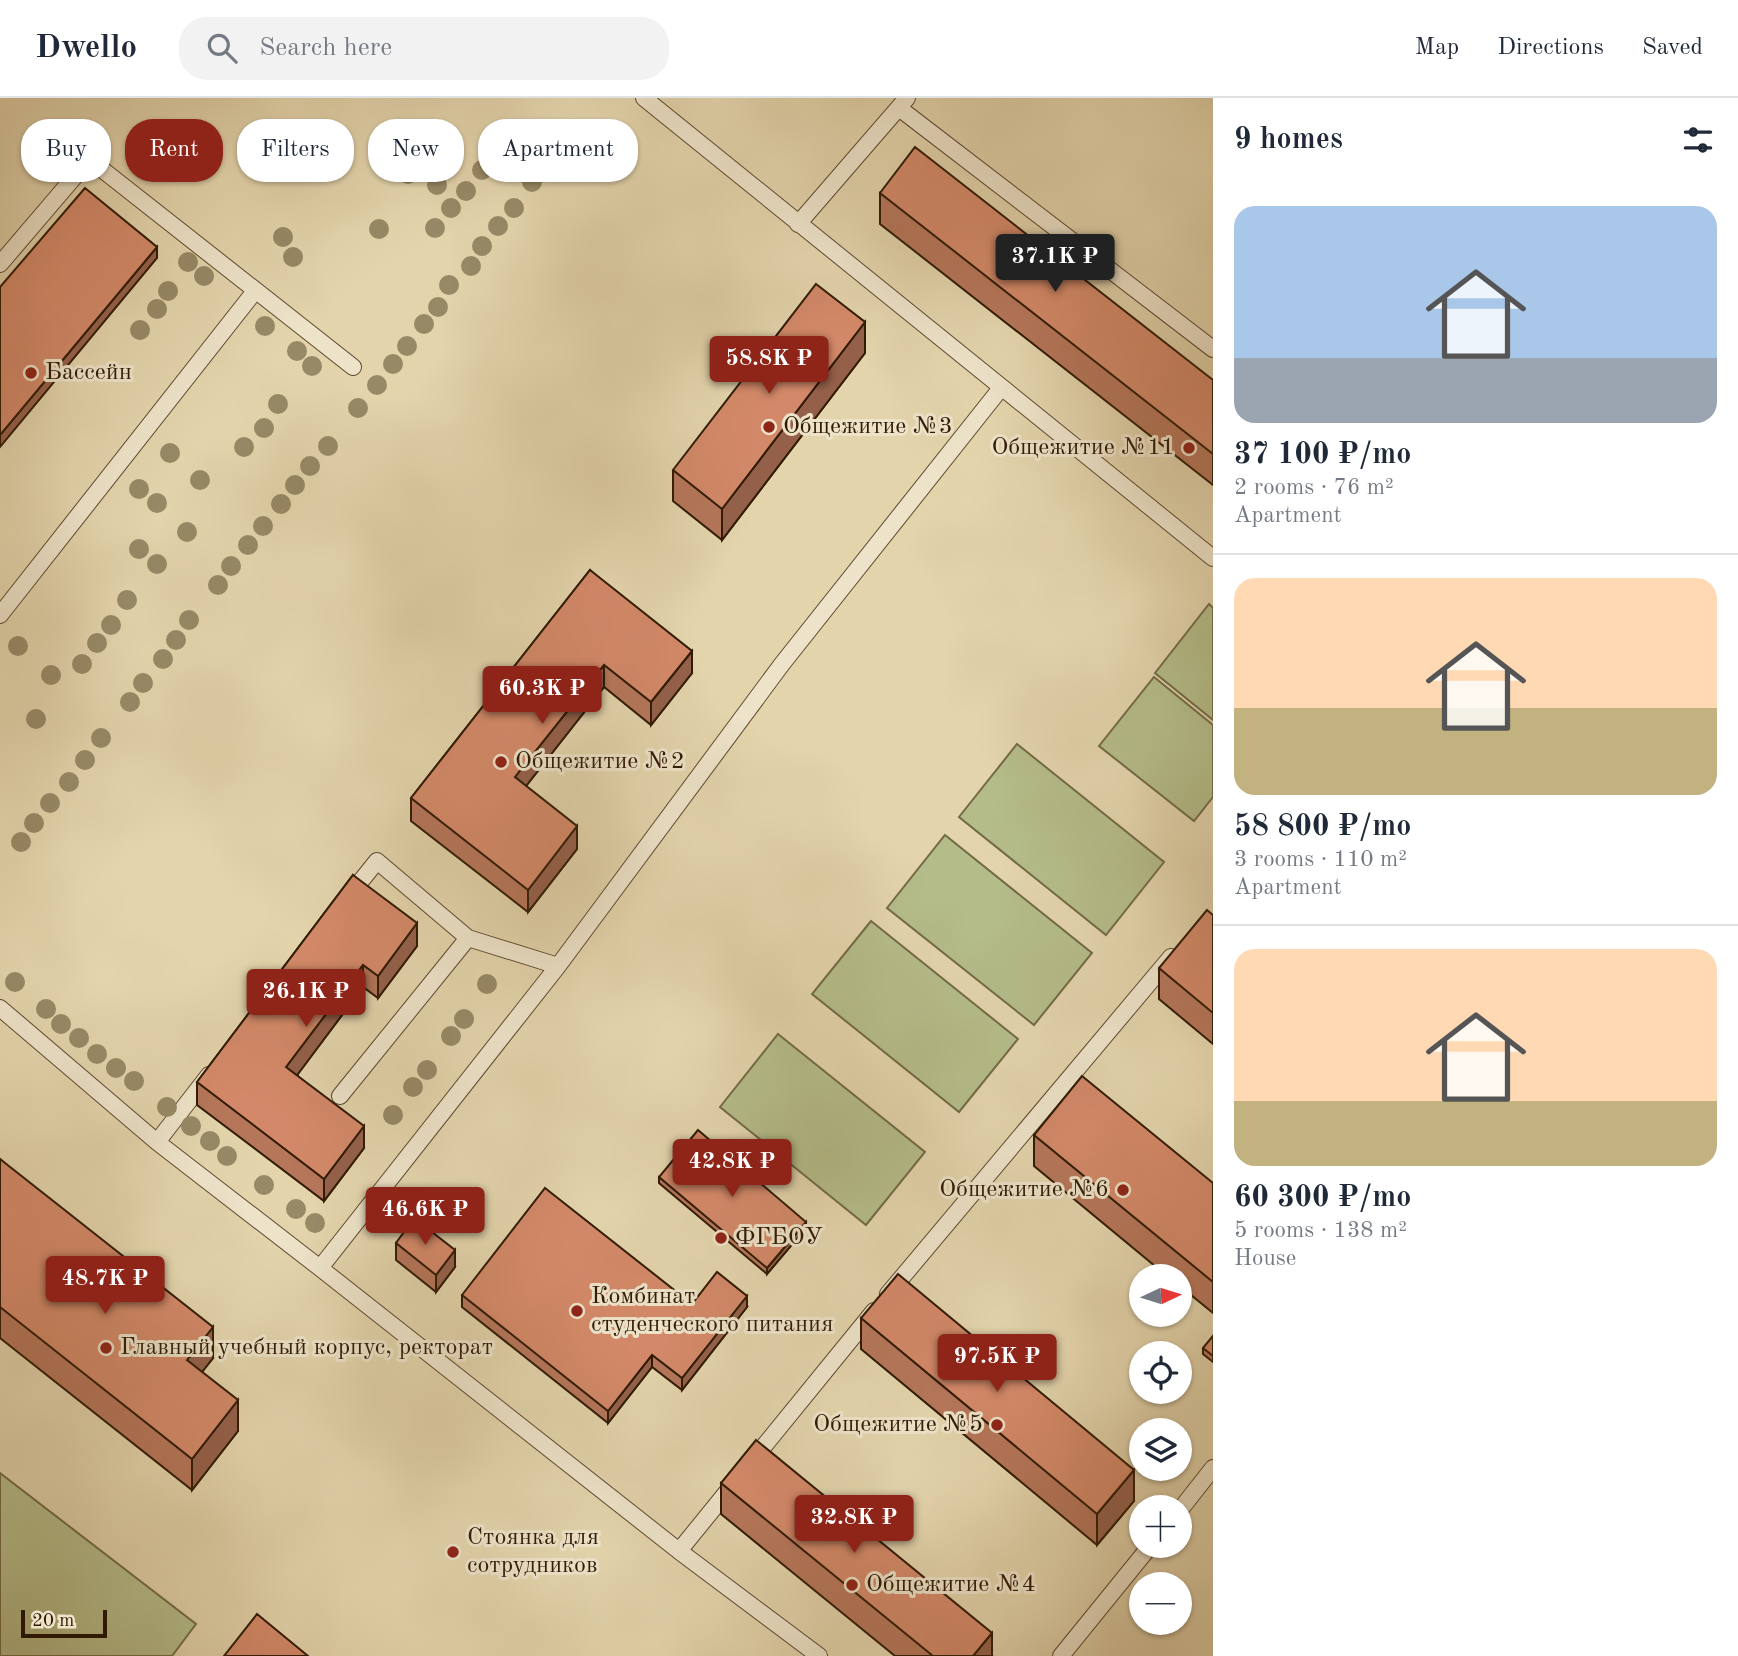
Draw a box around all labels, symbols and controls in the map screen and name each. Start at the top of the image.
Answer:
search box [179,17,669,80]
icon: search [203,29,241,67]
text: Dwello [35,32,137,65]
text: Search here [259,35,392,61]
text: Map [1415,36,1459,60]
text: Directions [1497,36,1604,60]
text: Saved [1642,36,1703,60]
chip: Buy [21,119,111,182]
chip: Rent [125,119,223,182]
chip: Filters [237,119,354,182]
chip: New [368,119,464,182]
chip: Apartment [478,119,638,182]
icon: filters [1679,121,1717,159]
text: 9 homes [1234,125,1343,155]
pin: 37.1K ₽ [990,234,1120,294]
text: 37.1K ₽ [1012,245,1098,268]
icon: home [1413,251,1539,377]
pin: 58.8K ₽ [704,336,834,396]
text: 58.8K ₽ [726,347,812,370]
place label: Бассейн [45,361,132,385]
marker: Бассейн [23,365,39,381]
place label: Общежитие №3 [783,415,953,439]
marker: Общежитие №3 [761,419,777,435]
place label: Общежитие №11 [991,436,1175,460]
marker: Общежитие №11 [1181,440,1197,456]
text: 37 100 ₽/mo [1234,440,1411,470]
text: 2 rooms · 76 m² [1234,476,1394,499]
text: Apartment [1234,504,1342,527]
icon: home [1413,623,1539,749]
pin: 60.3K ₽ [477,666,607,726]
text: 60.3K ₽ [499,677,585,700]
place label: Общежитие №2 [515,750,685,774]
marker: Общежитие №2 [493,754,509,770]
text: 58 800 ₽/mo [1234,812,1411,842]
text: 3 rooms · 110 m² [1234,848,1407,871]
text: Apartment [1234,876,1342,899]
pin: 26.1K ₽ [241,970,371,1029]
text: 26.1K ₽ [263,980,349,1003]
icon: home [1413,994,1539,1120]
pin: 42.8K ₽ [667,1140,797,1199]
text: 42.8K ₽ [689,1150,775,1173]
place label: Общежитие №6 [939,1178,1109,1202]
marker: Общежитие №6 [1115,1182,1131,1198]
text: 60 300 ₽/mo [1234,1183,1411,1213]
pin: 46.6K ₽ [360,1188,490,1247]
text: 46.6K ₽ [382,1198,468,1221]
text: 5 rooms · 138 m² [1234,1219,1407,1242]
place label: ФГБОУ [735,1226,823,1250]
marker: ФГБОУ [713,1230,729,1246]
text: House [1234,1247,1296,1270]
pin: 48.7K ₽ [40,1256,170,1316]
north arrow [1129,1264,1192,1326]
map controls [1129,1264,1192,1635]
text: 48.7K ₽ [62,1267,148,1290]
place label: Комбинат студенческого питания [591,1285,834,1337]
marker: Комбинат студенческого питания [569,1303,585,1319]
pin: 97.5K ₽ [932,1334,1062,1394]
place label: Главный учебный корпус, ректорат [120,1336,493,1360]
marker: Главный учебный корпус, ректорат [98,1340,114,1356]
button: locate [1129,1341,1192,1404]
text: 97.5K ₽ [954,1345,1040,1368]
place label: Общежитие №5 [813,1413,983,1437]
marker: Общежитие №5 [989,1417,1005,1433]
button: layers [1129,1418,1192,1481]
button: + [1129,1495,1192,1558]
pin: 32.8K ₽ [789,1496,919,1555]
text: 32.8K ₽ [811,1506,897,1529]
place label: Стоянка для сотрудников [467,1526,599,1578]
marker: Стоянка для сотрудников [445,1544,461,1560]
button: − [1129,1572,1192,1635]
place label: Общежитие №4 [866,1573,1036,1597]
marker: Общежитие №4 [844,1577,860,1593]
scale bar [21,1607,107,1639]
text: 20 m [32,1612,74,1631]

